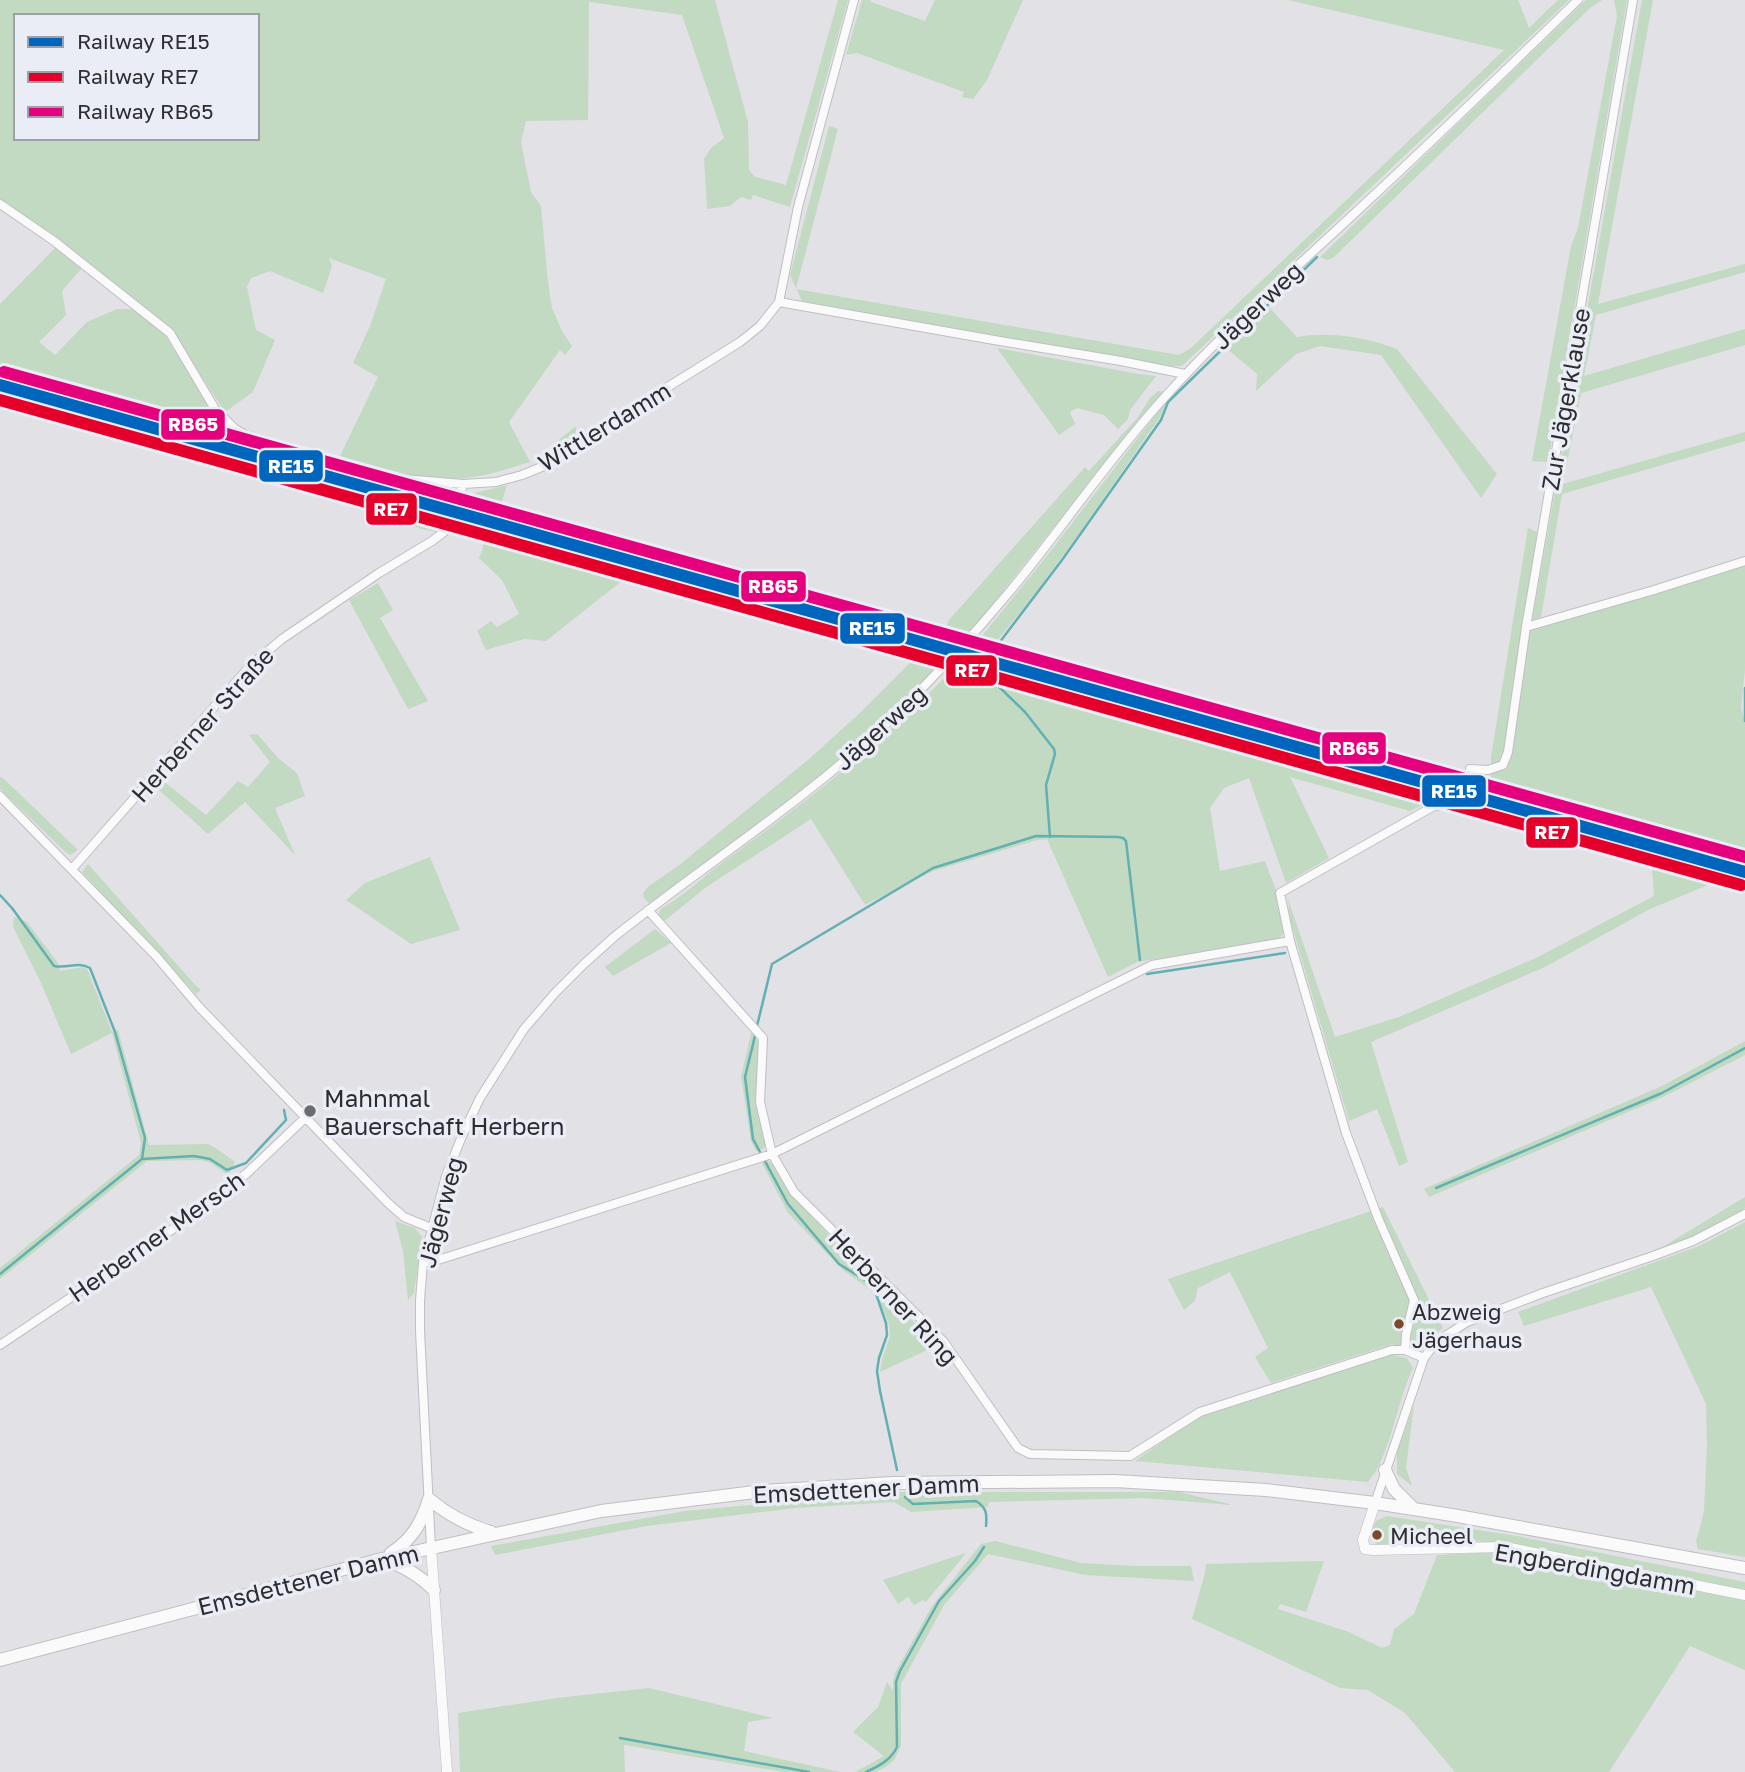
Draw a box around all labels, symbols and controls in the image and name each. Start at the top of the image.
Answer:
legend [14,14,259,140]
text: Railway RE15 [77,28,210,54]
text: Railway RE7 [77,63,198,89]
text: Railway RB65 [77,98,213,124]
street label: Jägerweg [1206,255,1308,355]
street label: Zur Jägerklause [1535,306,1595,492]
street label: Wittlerdamm [532,375,676,477]
line badge: RB65 [160,408,226,441]
text: RB65 [168,412,218,435]
line badge: RE15 [258,449,324,483]
text: RE15 [268,454,314,477]
line badge: RE7 [365,492,418,526]
text: RE7 [373,497,409,520]
line badge: RB65 [740,570,807,603]
text: RB65 [748,574,798,597]
line badge: RE15 [839,612,906,645]
text: RE15 [849,616,895,639]
street label: Herberner Straße [125,640,279,808]
line badge: RE7 [945,654,998,687]
text: RE7 [954,658,990,681]
street label: Jägerweg [828,678,932,776]
line badge: RB65 [1321,731,1387,765]
text: RB65 [1329,736,1379,759]
line badge: RE15 [1421,774,1487,808]
text: RE15 [1431,779,1477,802]
line badge: RE7 [1525,816,1579,849]
text: RE7 [1534,820,1570,843]
place label: Mahnmal Bauerschaft Herbern [324,1083,564,1140]
marker: Mahnmal Bauerschaft Herbern [302,1103,318,1119]
street label: Jägerweg [411,1154,469,1270]
street label: Herberner Mersch [62,1164,250,1308]
street label: Herberner Ring [823,1222,965,1370]
place label: Abzweig Jägerhaus [1412,1298,1522,1353]
marker: Abzweig Jägerhaus [1392,1317,1406,1331]
street label: Emsdettener Damm [752,1468,980,1508]
place label: Micheel [1390,1522,1473,1549]
marker: Micheel [1370,1528,1384,1542]
street label: Engberdingdamm [1492,1536,1698,1600]
street label: Emsdettener Damm [194,1537,422,1621]

